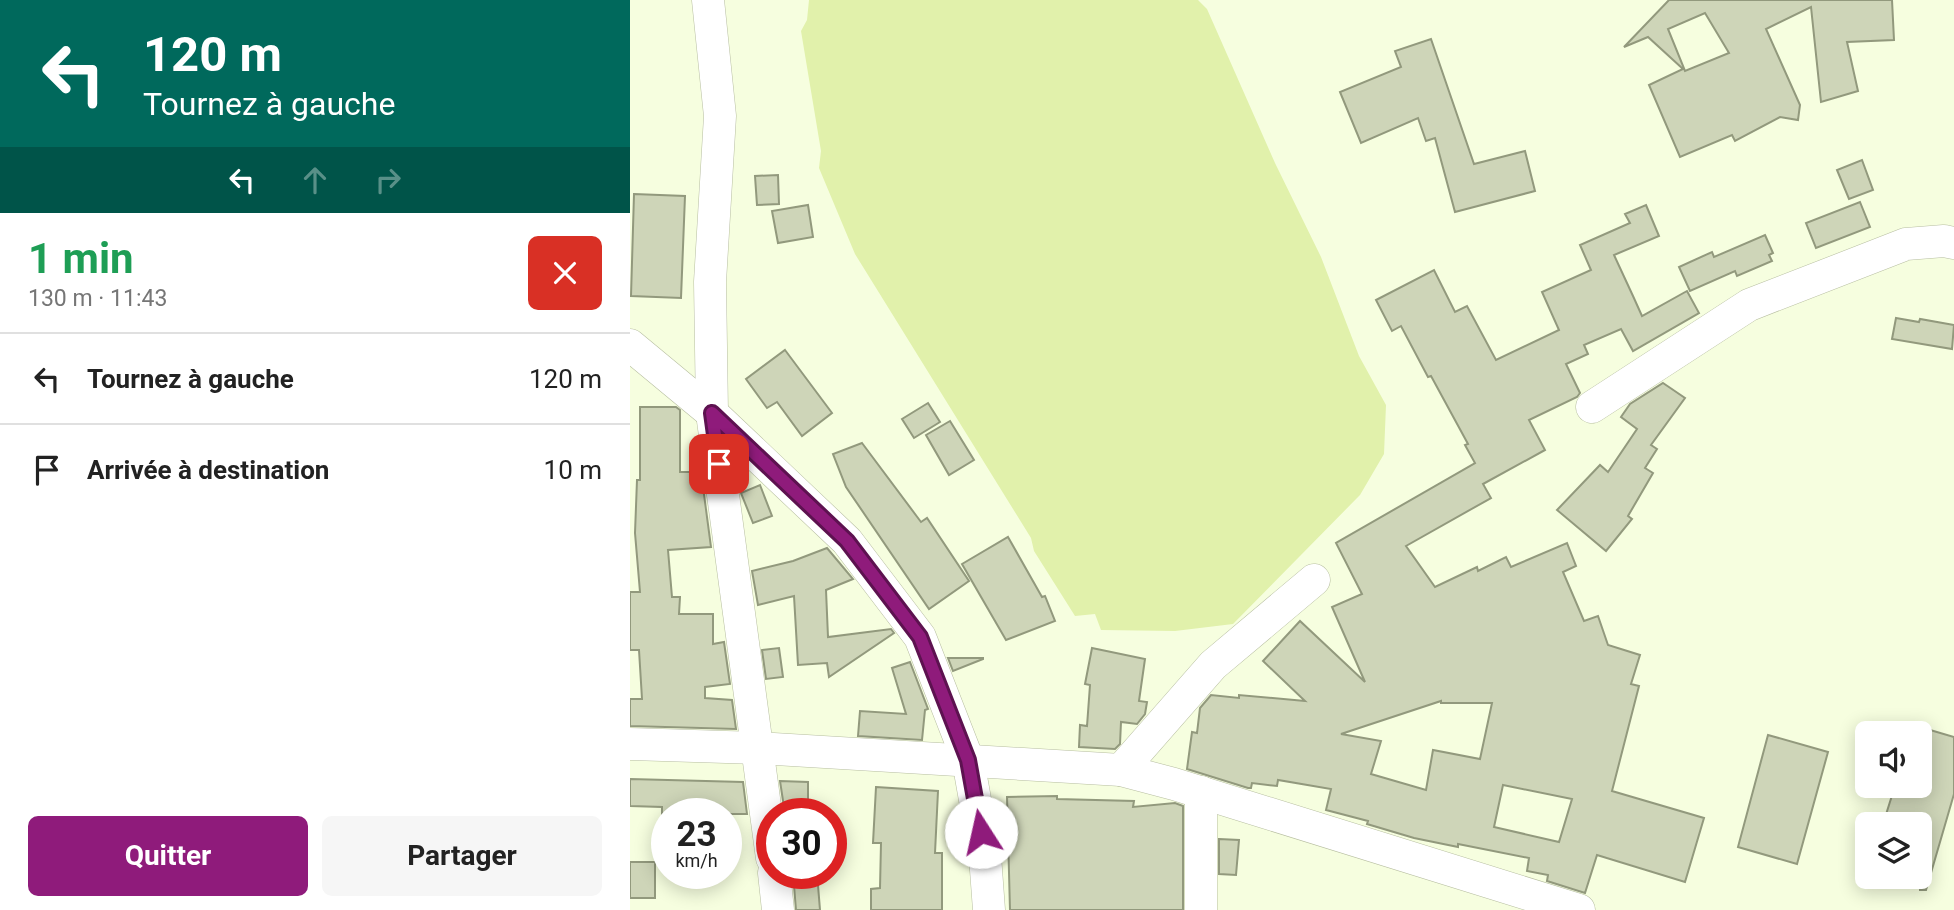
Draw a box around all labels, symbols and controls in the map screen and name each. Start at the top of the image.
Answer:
text: 120 m [143,26,282,83]
icon: left [28,28,119,119]
text: Tournez à gauche [143,85,395,123]
icon: left [223,161,261,199]
icon: ahead [296,161,334,199]
icon: right [369,161,407,199]
text: 1 min [28,234,134,283]
button: close [528,236,602,310]
text: 130 m · 11:43 [28,285,167,312]
icon: left [28,360,66,398]
text: Tournez à gauche [87,364,294,394]
text: 120 m [529,364,602,394]
pin [689,434,749,494]
icon: arrive [700,445,738,483]
icon: arrive [28,451,66,489]
text: Arrivée à destination [87,455,329,485]
text: 10 m [544,455,602,485]
map controls [1855,721,1932,889]
button: sound [1855,721,1932,798]
position arrow [944,795,1018,869]
speed limit sign: 30 [756,798,847,889]
button: layers [1855,812,1932,889]
text: 23 [676,814,717,855]
button: Quitter [28,816,308,896]
button: Partager [322,816,602,896]
text: km/h [675,850,718,871]

